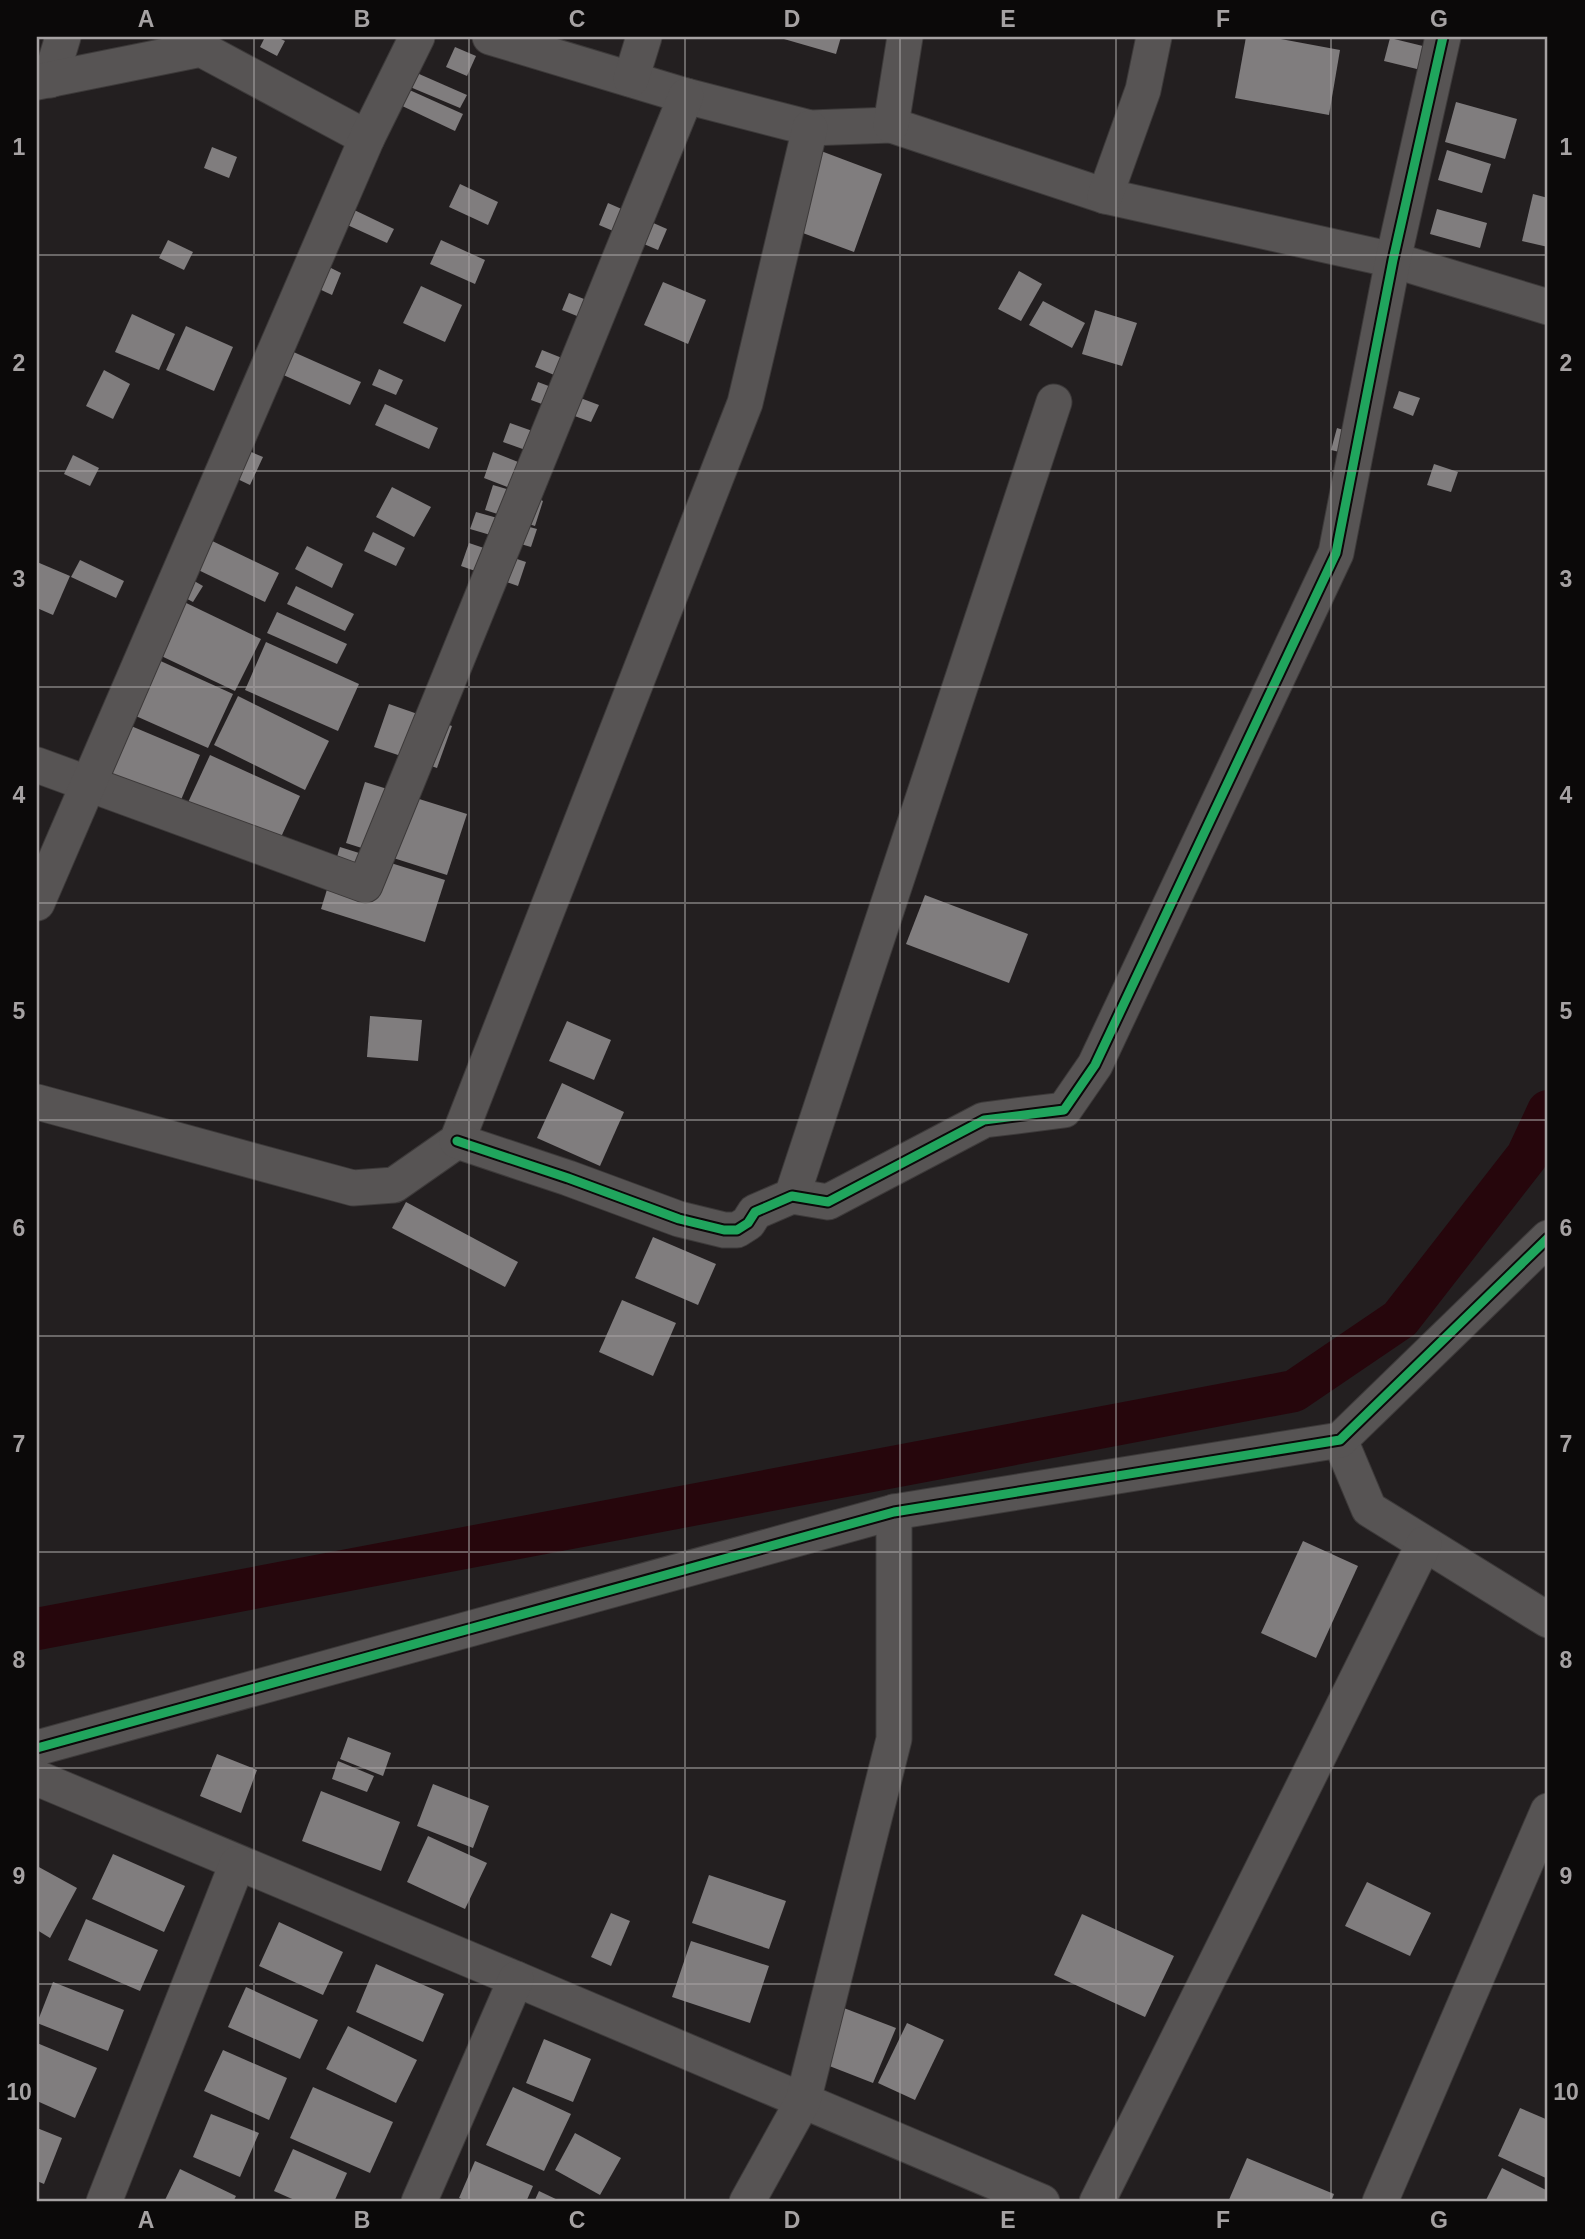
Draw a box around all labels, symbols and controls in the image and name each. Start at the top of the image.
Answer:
text: A [138,6,154,32]
text: B [354,6,370,32]
text: C [569,6,585,32]
text: D [784,6,800,32]
text: E [1000,6,1016,32]
text: F [1216,6,1230,32]
text: G [1430,6,1448,32]
text: 1 [13,134,26,160]
text: 1 [1560,134,1573,160]
text: 2 [13,350,25,376]
text: 2 [1560,350,1572,376]
text: 3 [13,566,25,592]
text: 3 [1560,566,1572,592]
text: 4 [13,782,26,808]
text: 4 [1560,782,1573,808]
text: 5 [13,998,26,1024]
text: 5 [1560,998,1573,1024]
text: 6 [13,1215,25,1241]
text: 6 [1560,1215,1572,1241]
text: 7 [13,1431,25,1457]
text: 7 [1560,1431,1572,1457]
text: 8 [13,1647,26,1673]
text: 8 [1560,1647,1573,1673]
text: 9 [13,1863,25,1889]
text: 9 [1560,1863,1572,1889]
text: 10 [6,2079,32,2105]
text: 10 [1553,2079,1579,2105]
text: A [138,2207,154,2233]
text: B [354,2207,370,2233]
text: C [569,2207,585,2233]
text: D [784,2207,800,2233]
text: E [1000,2207,1016,2233]
text: F [1216,2207,1230,2233]
text: G [1430,2207,1448,2233]

